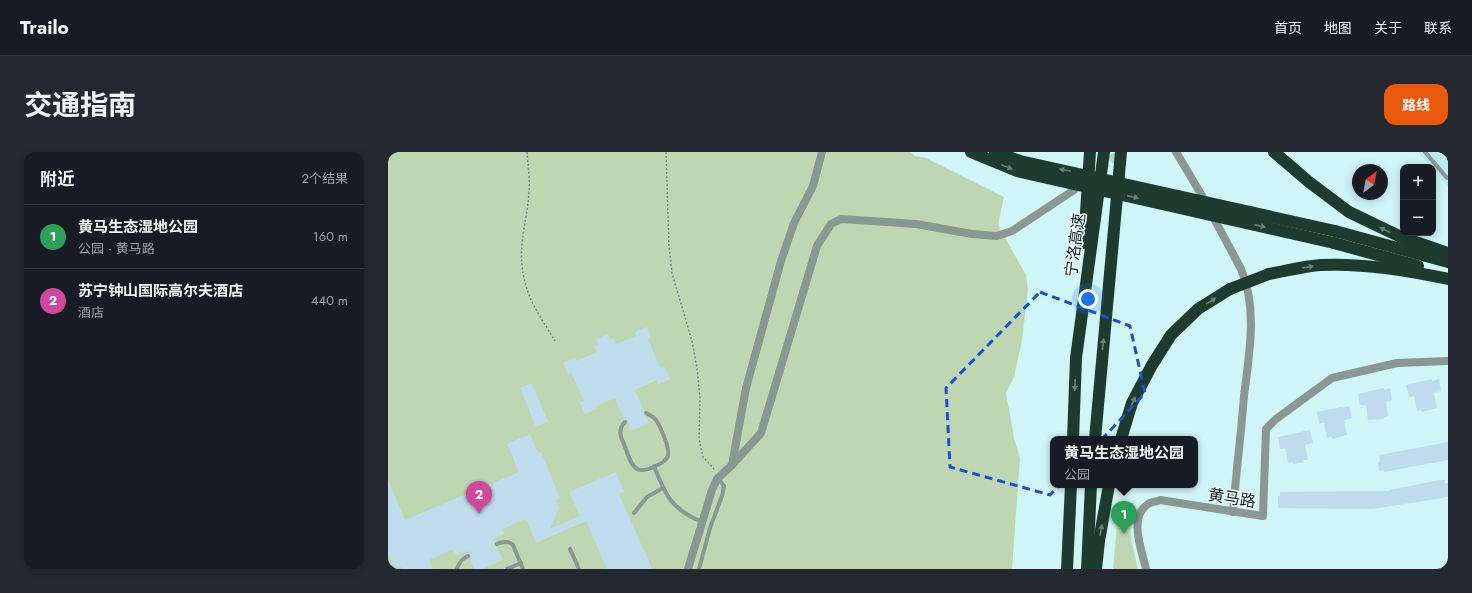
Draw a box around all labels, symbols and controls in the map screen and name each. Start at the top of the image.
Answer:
text: Trailo [20,14,69,41]
text: 首页 [1274,18,1302,38]
text: 地图 [1324,18,1352,38]
text: 关于 [1374,18,1402,38]
text: 联系 [1424,18,1452,38]
button: 路线 [1384,84,1448,125]
text: 交通指南 [24,85,136,126]
one-way arrow [1001,164,1012,170]
north arrow [1352,164,1388,200]
map controls [1400,164,1436,236]
button: + [1400,164,1436,200]
text: 附近 [40,167,74,191]
one-way arrow [1059,167,1071,173]
text: 2个结果 [302,169,348,188]
one-way arrow [1127,194,1140,200]
button: − [1400,200,1436,236]
street label: 宁洛高速 [1059,212,1091,278]
text: 黄马生态湿地公园 [78,216,198,238]
one-way arrow [1254,224,1266,230]
text: 1 [50,227,56,246]
text: 160 m [313,227,348,246]
one-way arrow [1380,227,1391,233]
text: 公园 · 黄马路 [78,239,155,258]
one-way arrow [1302,264,1314,270]
text: 苏宁钟山国际高尔夫酒店 [78,280,243,302]
your location [1078,289,1098,309]
text: 2 [49,291,57,310]
text: 440 m [311,291,348,310]
one-way arrow [1206,297,1216,305]
text: 酒店 [78,303,104,322]
one-way arrow [1100,338,1107,350]
one-way arrow [1072,379,1078,392]
one-way arrow [1130,396,1136,408]
popup [1050,436,1198,488]
text: 黄马生态湿地公园 [1064,442,1184,464]
text: 公园 [1064,465,1090,484]
pin: 2 [466,481,492,514]
street label: 黄马路 [1206,483,1258,513]
pin: 1 [1111,501,1137,534]
one-way arrow [1098,524,1104,536]

